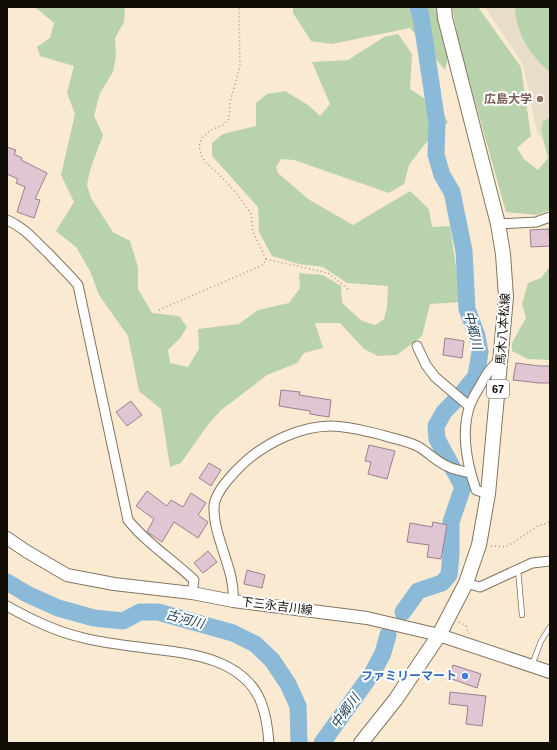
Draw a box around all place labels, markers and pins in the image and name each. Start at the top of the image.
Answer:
place label: 広島大学 [484,92,532,106]
marker: 広島大学 [535,94,545,104]
place label: ファミリーマート [361,669,457,683]
marker: ファミリーマート [460,671,470,681]

